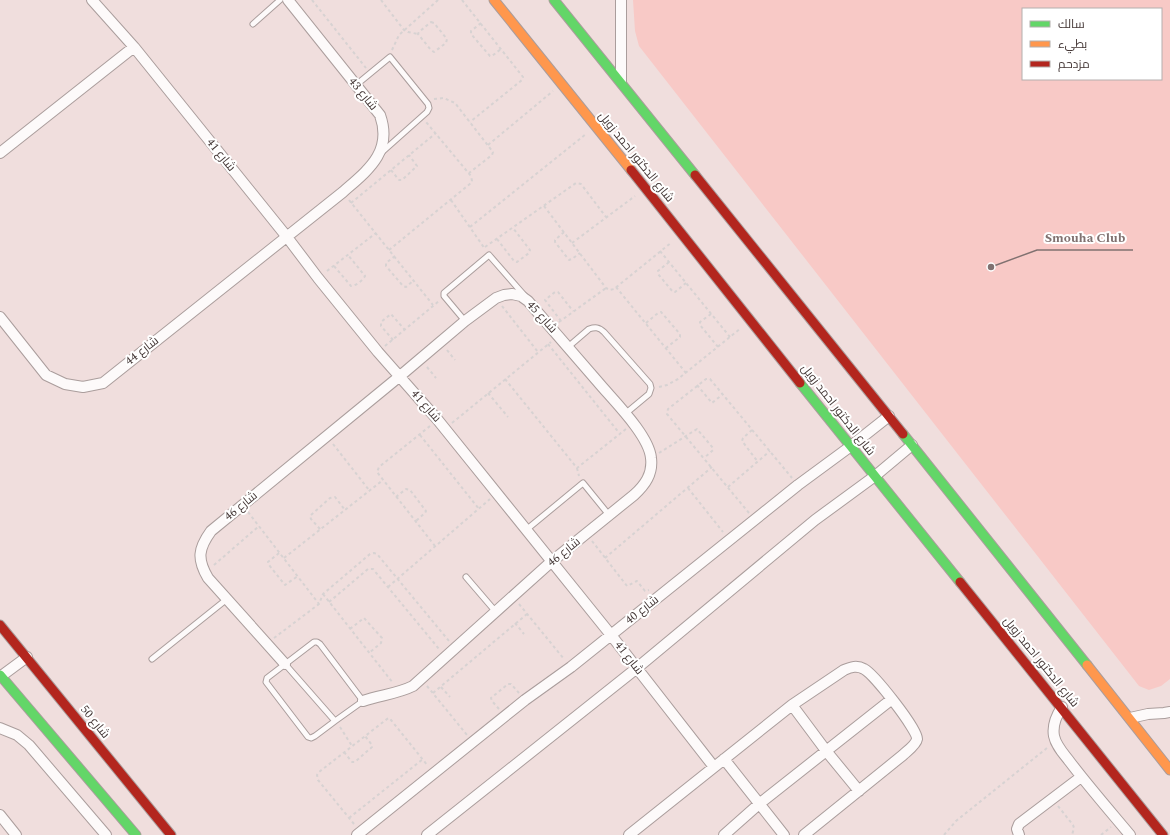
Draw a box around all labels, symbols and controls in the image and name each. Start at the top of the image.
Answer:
legend [1022,8,1162,80]
text: سالك [1058,15,1085,34]
text: بطيء [1058,35,1087,54]
text: مزدحم [1058,55,1090,74]
street label: شارع 43 [344,73,382,115]
street label: شارع الدكتور احمد زويل [593,107,679,207]
street label: شارع 41 [202,134,240,176]
callout: Smouha Club [1037,225,1133,250]
text: Smouha Club [1045,228,1126,248]
street label: شارع 45 [522,296,562,338]
street label: شارع 44 [121,332,163,370]
street label: شارع الدكتور احمد زويل [796,360,880,460]
street label: شارع 41 [406,385,446,427]
street label: شارع 46 [220,487,262,525]
street label: شارع 46 [543,533,585,571]
street label: شارع 40 [621,591,663,629]
street label: شارع الدكتور احمد زويل [998,612,1084,712]
street label: شارع 41 [610,637,648,679]
street label: شارع 50 [76,701,114,743]

